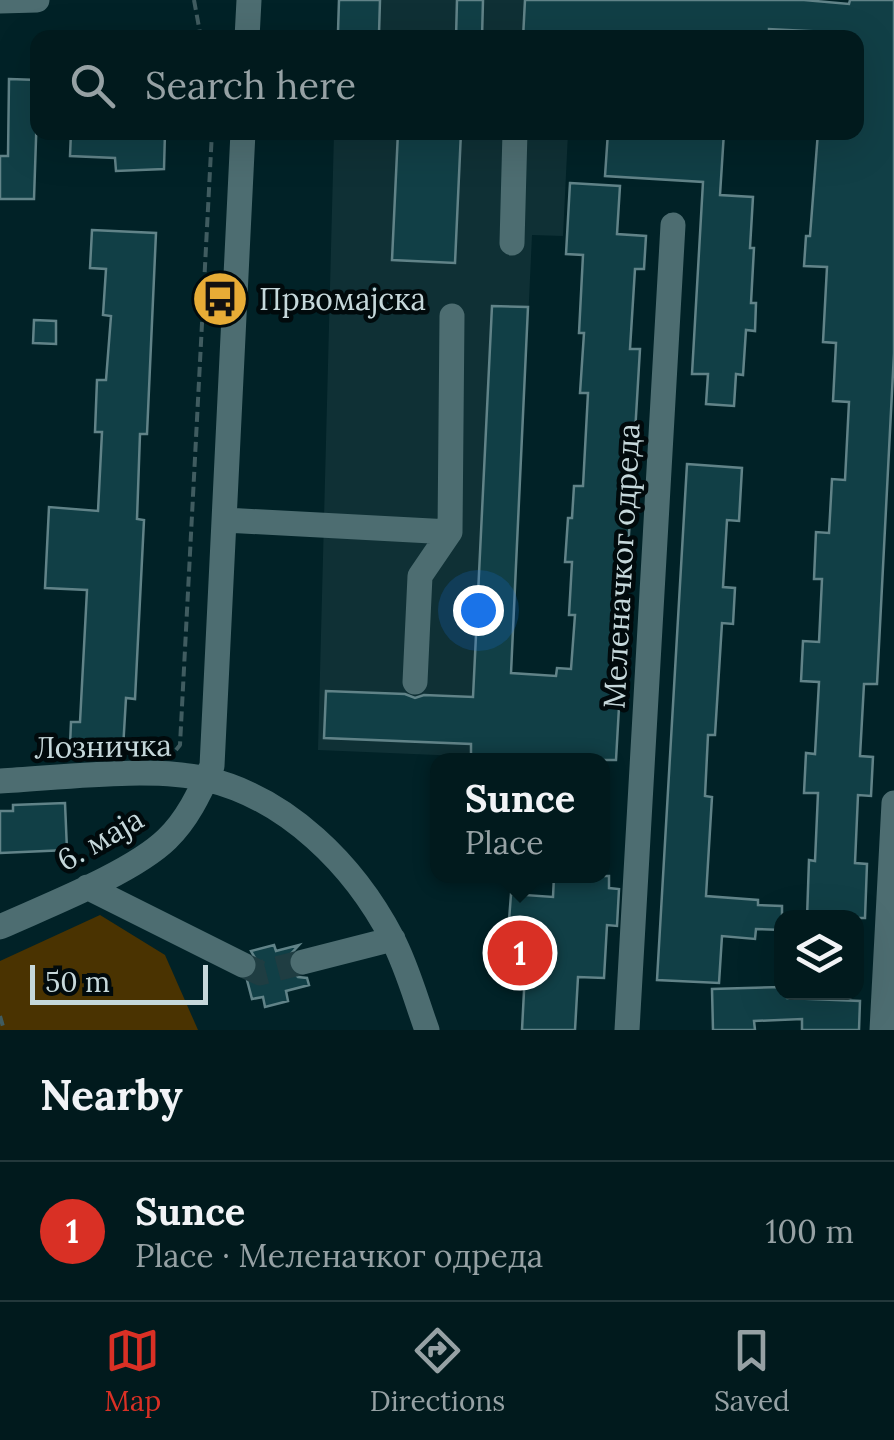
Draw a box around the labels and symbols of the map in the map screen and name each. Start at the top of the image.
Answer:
bus stop icon: Првомајска [190,269,250,329]
place label: Првомајска [259,280,426,319]
street label: Меленачког одреда [595,422,647,710]
your location [453,585,504,636]
street label: Лозничка [34,726,172,766]
street label: 6. маја [50,799,151,880]
pin: 1 [488,916,552,990]
scale bar [30,960,208,1004]

